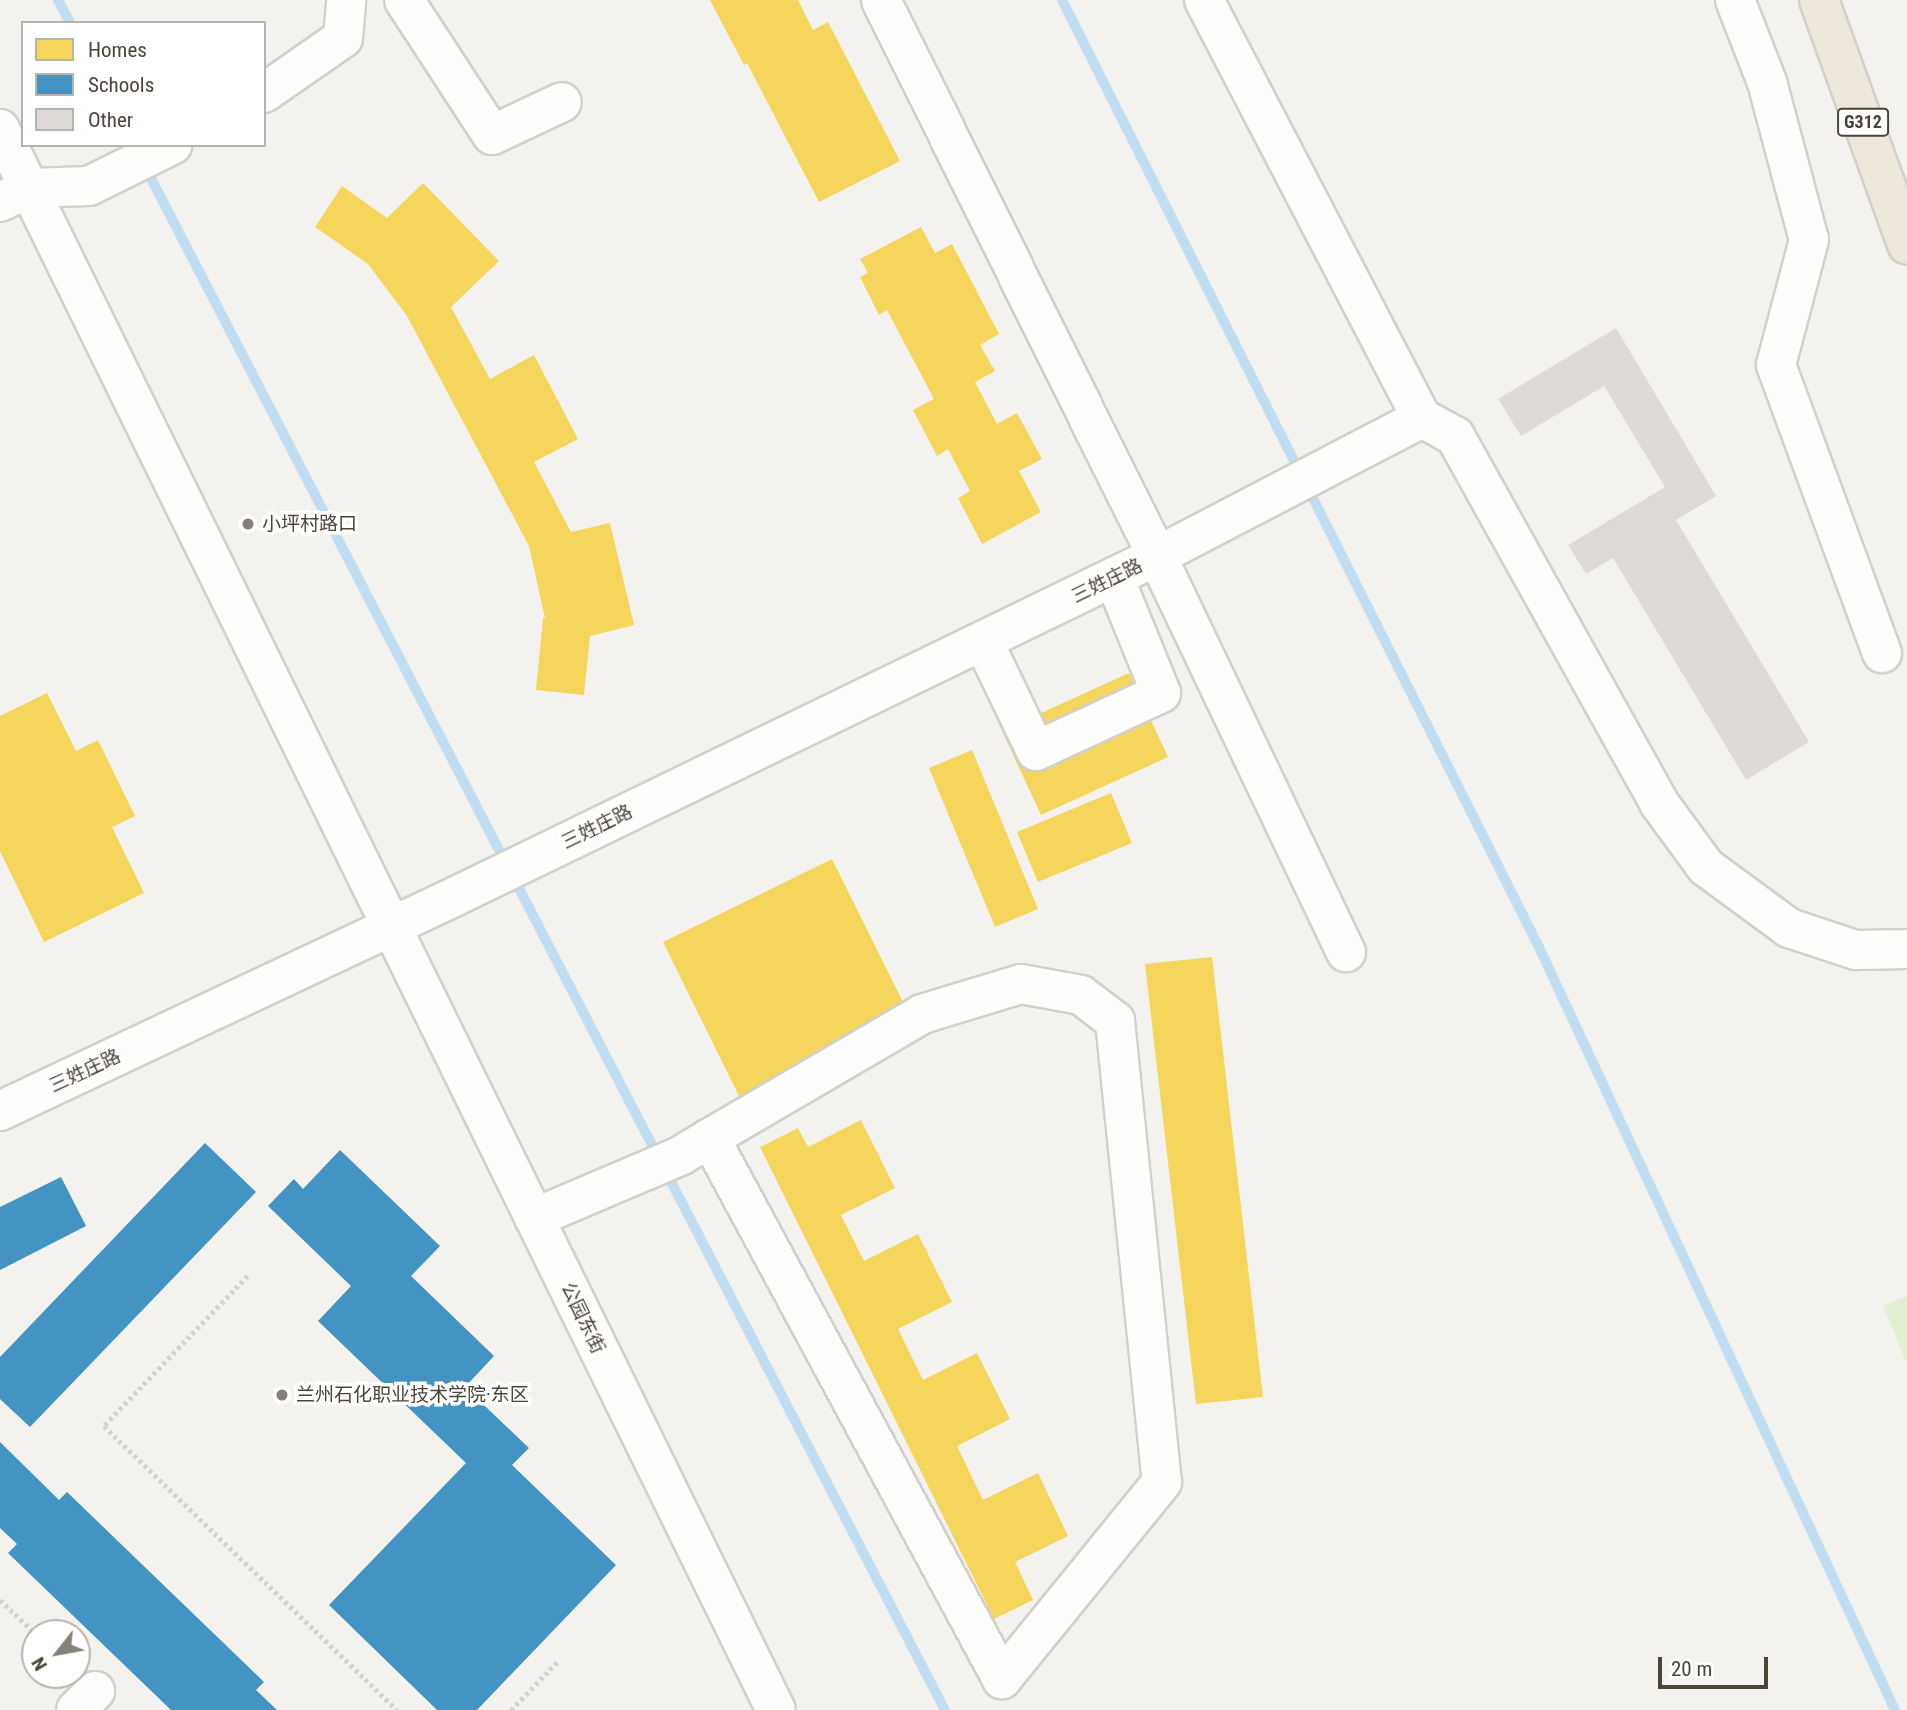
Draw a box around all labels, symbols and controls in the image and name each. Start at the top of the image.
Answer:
legend [21,21,266,147]
text: Homes [88,38,147,62]
text: Schools [88,73,154,97]
road number: G312 [1837,107,1889,136]
text: Other [88,108,133,132]
place label: 小坪村路口 [262,513,357,535]
marker: 小坪村路口 [240,516,256,532]
street label: 三姓庄路 [1068,554,1146,608]
street label: 三姓庄路 [558,800,636,854]
street label: 三姓庄路 [46,1045,124,1097]
street label: 公园东街 [556,1279,610,1357]
place label: 兰州石化职业技术学院·东区 [296,1384,529,1406]
marker: 兰州石化职业技术学院·东区 [274,1387,290,1403]
north arrow [21,1619,91,1689]
scale bar [1662,1644,1772,1688]
text: N [26,1653,52,1675]
text: 20 m [1671,1657,1712,1681]

